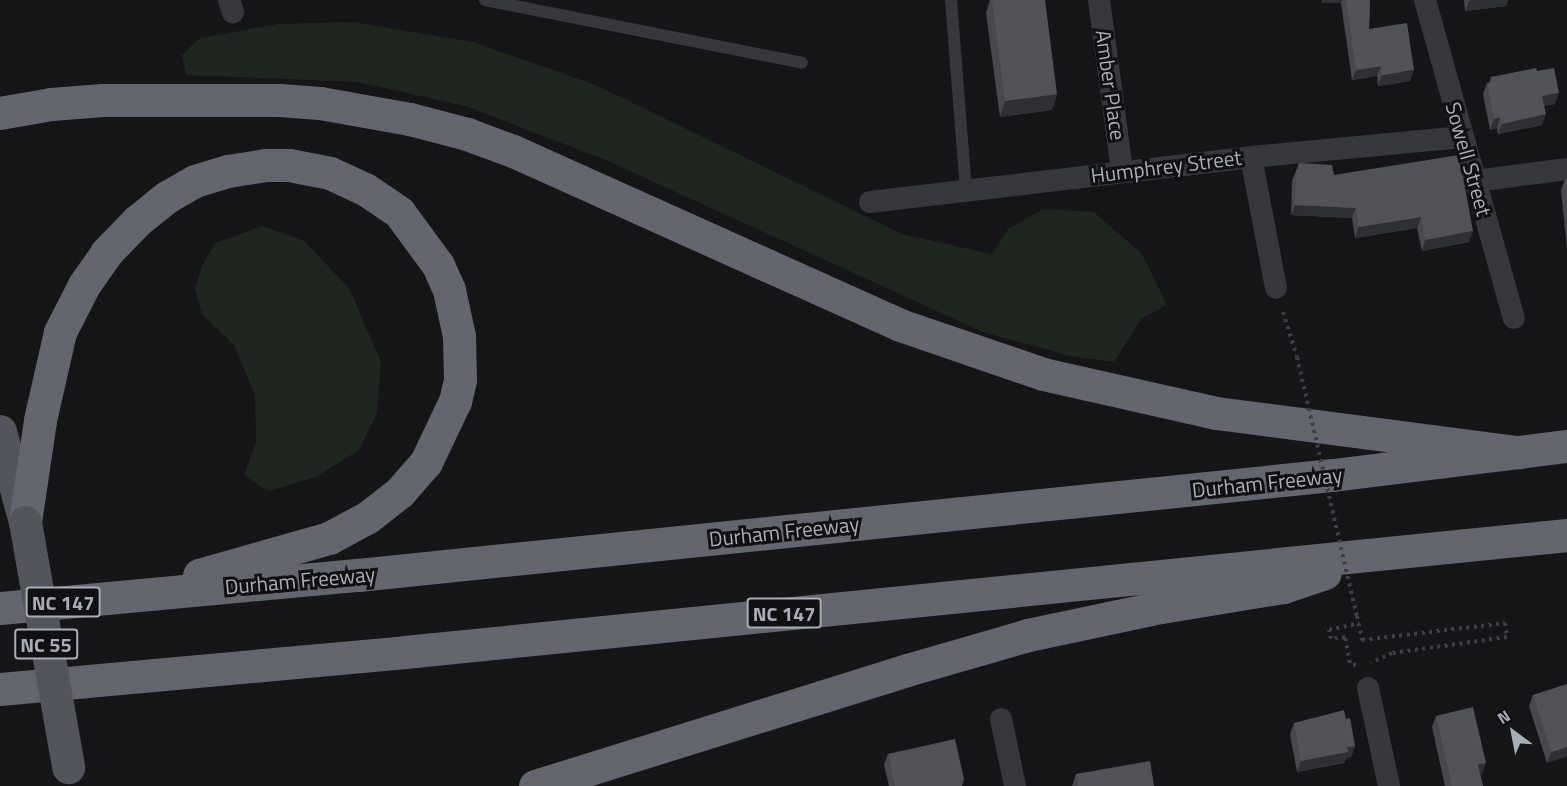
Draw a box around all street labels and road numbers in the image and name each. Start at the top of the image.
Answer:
street label: Amber Place [1091,28,1131,142]
street label: Sowell Street [1441,99,1497,219]
street label: Humphrey Street [1089,144,1243,188]
street label: Durham Freeway [1191,462,1343,502]
street label: Durham Freeway [708,511,860,551]
street label: Durham Freeway [224,561,376,599]
road number: NC 147 [26,585,100,619]
road number: NC 147 [746,596,822,630]
road number: NC 55 [13,627,79,661]

